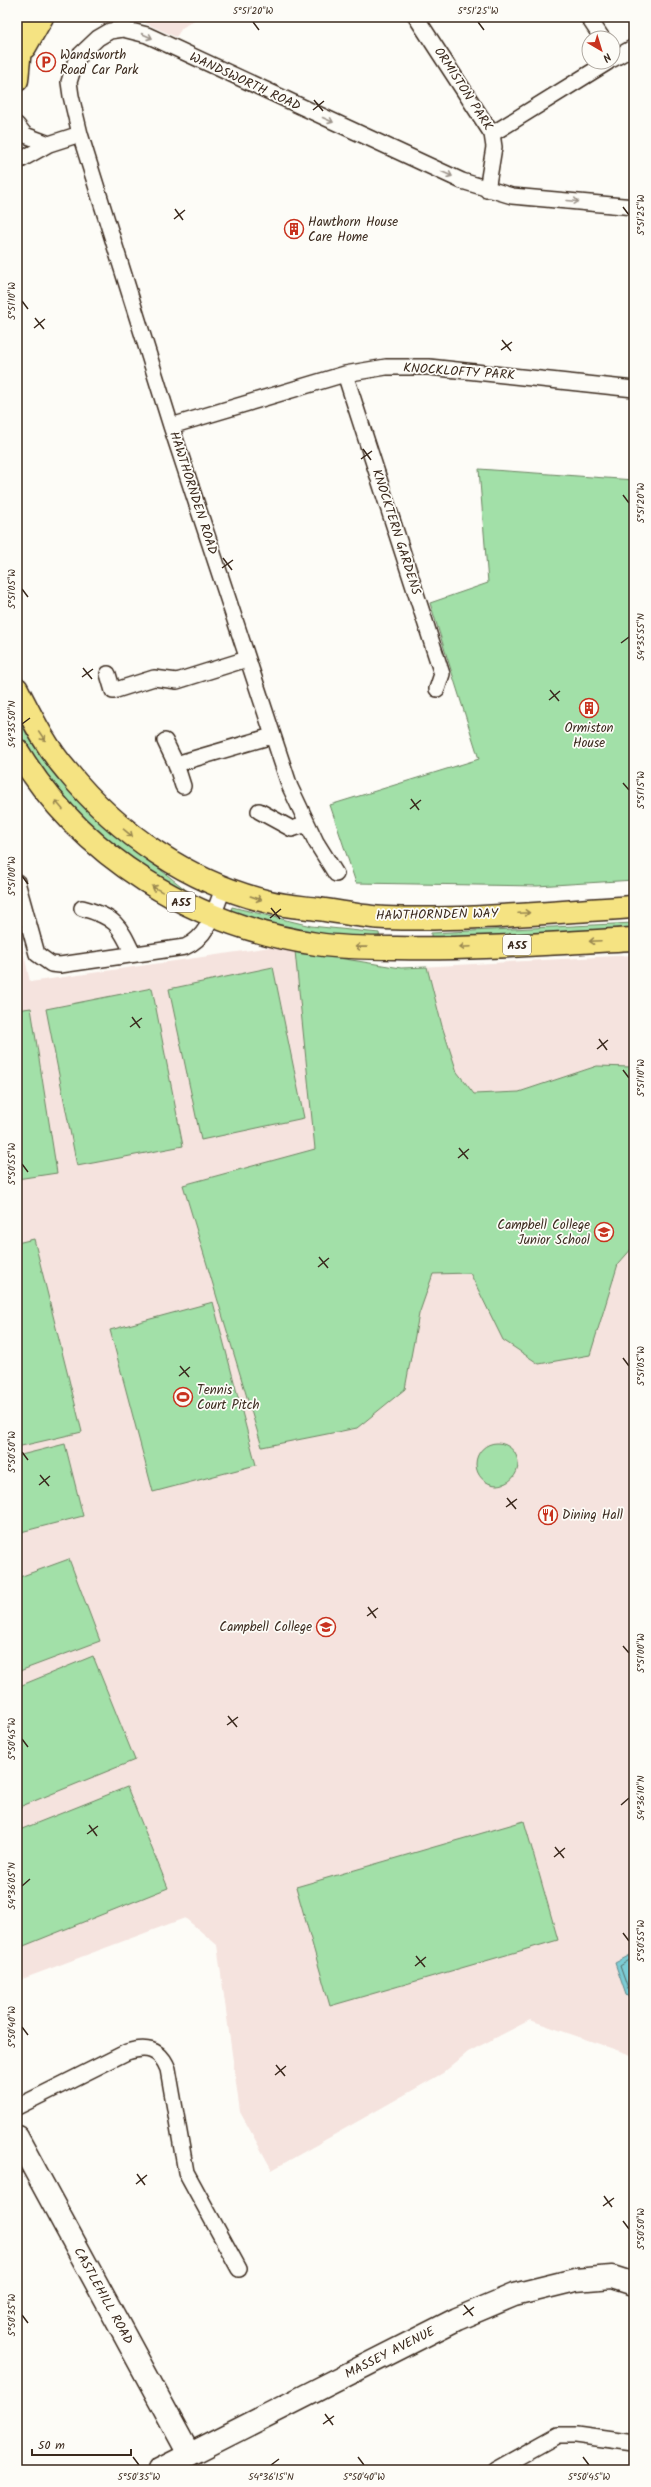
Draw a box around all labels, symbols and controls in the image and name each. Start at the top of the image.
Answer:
text: 5°51'20"W [233,3,274,19]
text: 5°51'25"W [457,3,499,19]
north arrow [581,30,621,70]
one-way arrow [141,33,153,40]
street label: ORMISTON PARK [428,43,498,135]
place label: Wandsworth Road Car Park [60,45,139,81]
street label: WANDSWORTH ROAD [186,47,304,117]
text: N [598,48,615,66]
parking icon: Wandsworth Road Car Park [35,51,57,73]
one-way arrow [322,117,334,124]
one-way arrow [440,171,452,178]
text: 5°51'25"W [633,194,649,236]
one-way arrow [566,198,579,205]
place label: Hawthorn House Care Home [308,212,398,248]
building icon: Hawthorn House Care Home [283,218,305,240]
text: 5°51'10"W [4,282,20,320]
street label: KNOCKLOFTY PARK [403,358,516,386]
street label: HAWTHORNDEN ROAD [163,429,223,557]
street label: KNOCKTERN GARDENS [366,466,426,598]
text: 5°51'20"W [633,482,649,523]
text: 5°51'05"W [4,569,20,609]
text: 54°35'55"N [633,613,649,661]
building icon: Ormiston House [578,697,600,719]
text: 54°35'50"N [4,700,20,748]
place label: Ormiston House [564,718,614,754]
one-way arrow [38,730,46,741]
text: 5°51'15"W [633,771,649,809]
one-way arrow [55,800,63,811]
one-way arrow [123,828,134,837]
text: 5°51'00"W [4,856,20,896]
one-way arrow [151,884,163,892]
road number: A55 [167,892,195,912]
one-way arrow [249,894,261,902]
street label: HAWTHORNDEN WAY [376,903,499,927]
one-way arrow [517,909,530,917]
road number: A55 [503,935,531,955]
one-way arrow [589,937,602,944]
one-way arrow [355,944,368,951]
one-way arrow [459,944,472,951]
text: 5°51'10"W [633,1059,649,1097]
text: 5°50'55"W [4,1143,20,1185]
place label: Campbell College Junior School [497,1215,590,1251]
school or university icon: Campbell College Junior School [593,1221,615,1243]
text: 5°51'05"W [633,1346,649,1386]
place label: Tennis Court Pitch [197,1380,259,1416]
sports icon: Tennis Court Pitch [172,1386,194,1408]
text: 5°50'50"W [4,1431,20,1473]
restaurant icon: Dining Hall [537,1504,559,1526]
place label: Dining Hall [562,1505,623,1526]
school or university icon: Campbell College [315,1616,337,1638]
place label: Campbell College [219,1617,312,1638]
text: 5°51'00"W [633,1633,649,1673]
text: 5°50'45"W [4,1718,20,1760]
text: 54°36'10"N [633,1775,649,1821]
text: 54°36'05"N [4,1862,20,1910]
text: 5°50'55"W [633,1920,649,1962]
text: 5°50'40"W [4,2006,20,2048]
text: 5°50'50"W [633,2208,649,2250]
street label: CASTLEHILL ROAD [68,2244,138,2348]
text: 5°50'35"W [4,2293,20,2336]
street label: MASSEY AVENUE [341,2321,439,2385]
scale bar [32,2431,131,2457]
text: 50 m [38,2436,65,2455]
text: 5°50'35"W [118,2469,161,2485]
text: 54°36'15"N [248,2469,294,2485]
text: 5°50'40"W [343,2469,385,2485]
text: 5°50'45"W [568,2469,610,2485]

